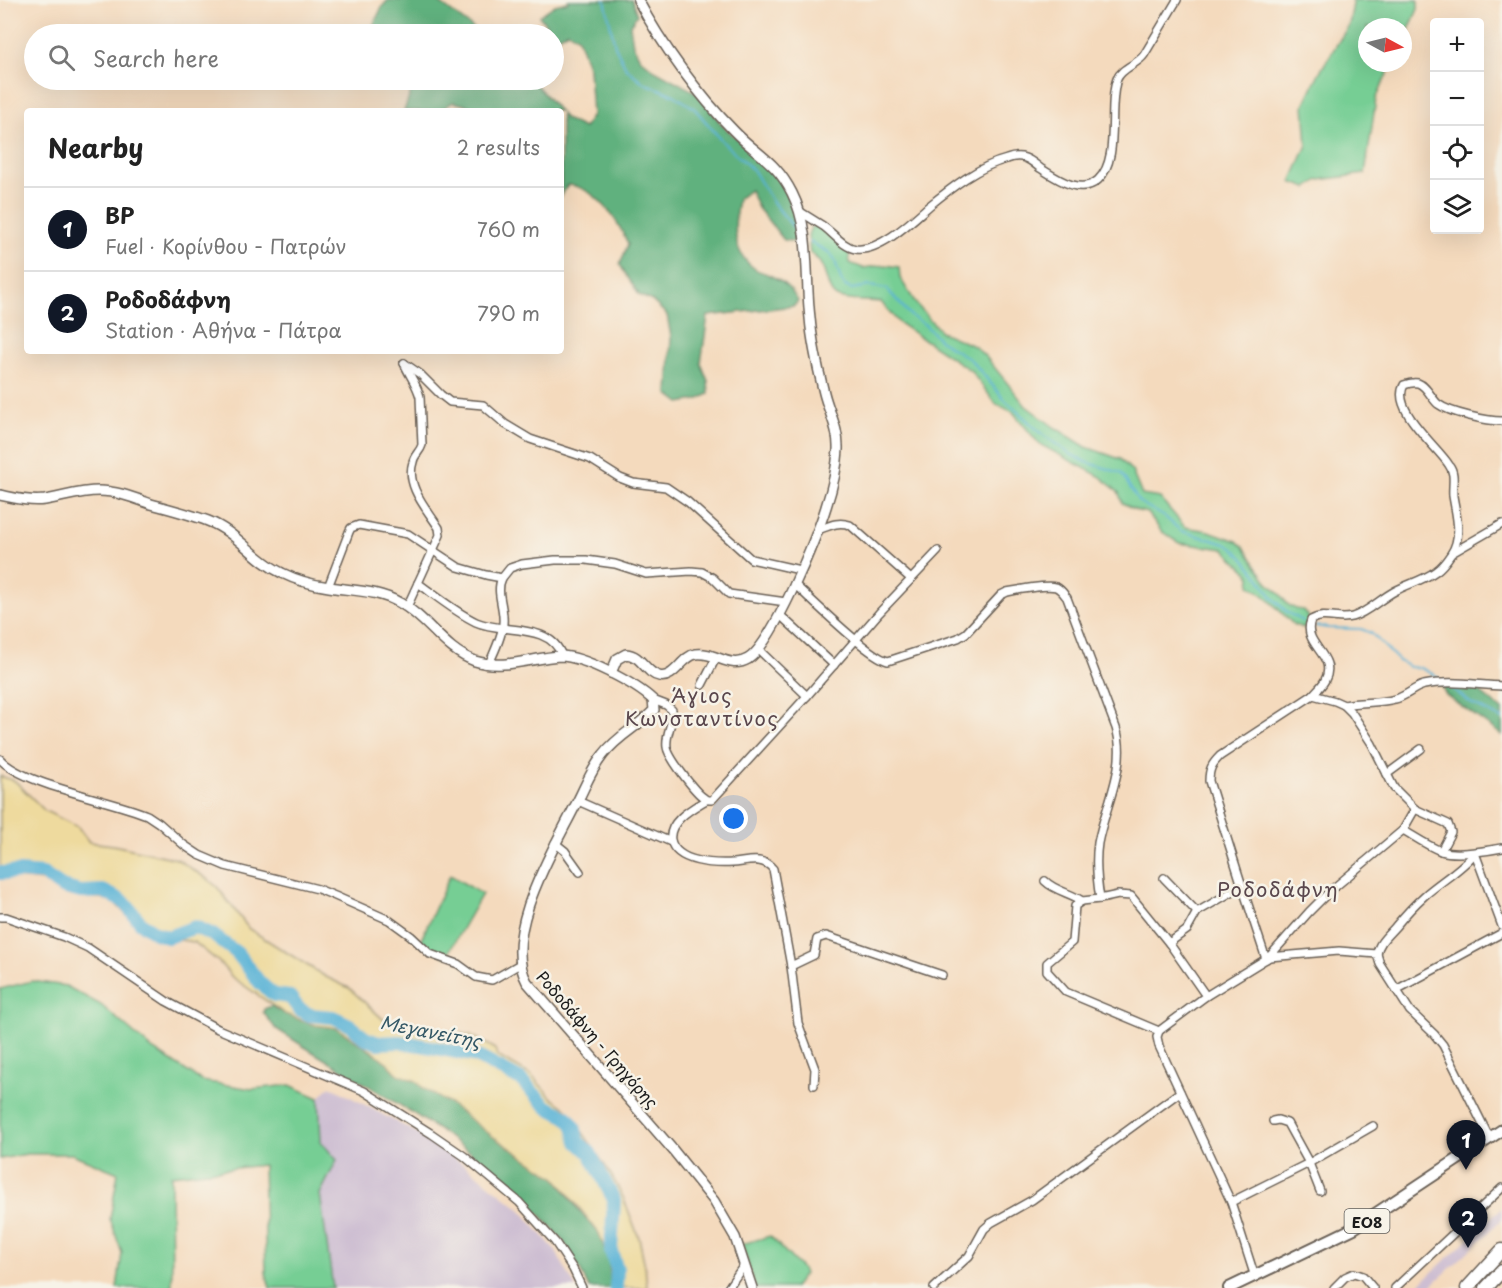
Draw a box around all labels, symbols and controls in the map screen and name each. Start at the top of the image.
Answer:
north arrow [1358,18,1412,72]
map controls [1430,18,1484,234]
button: + [1430,18,1484,72]
search box [24,24,564,90]
icon: search [45,41,78,74]
text: Search here [93,41,219,74]
button: − [1430,72,1484,126]
button: locate [1430,126,1484,180]
text: Nearby [48,128,143,167]
text: 2 results [457,132,540,162]
button: layers [1430,180,1484,234]
text: BP [105,198,134,231]
text: 1 [63,214,72,244]
text: 760 m [477,214,540,244]
text: Fuel · Κορίνθου - Πατρών [105,231,347,261]
text: Ροδοδάφνη [105,282,231,315]
text: 2 [60,298,75,328]
text: 790 m [477,298,540,328]
text: Station · Αθήνα - Πάτρα [105,315,342,345]
district label: Άγιος Κωνσταντίνος [625,680,779,733]
your location [719,804,748,833]
district label: Ροδοδάφνη [1217,874,1339,904]
street label: Ροδοδάφνη - Γρηγόρης [531,965,665,1113]
water label: Μεγανείτης [378,1008,486,1054]
pin: 1 [1446,1120,1486,1170]
pin: 2 [1448,1198,1488,1248]
road number: ΕΟ8 [1344,1209,1390,1233]

